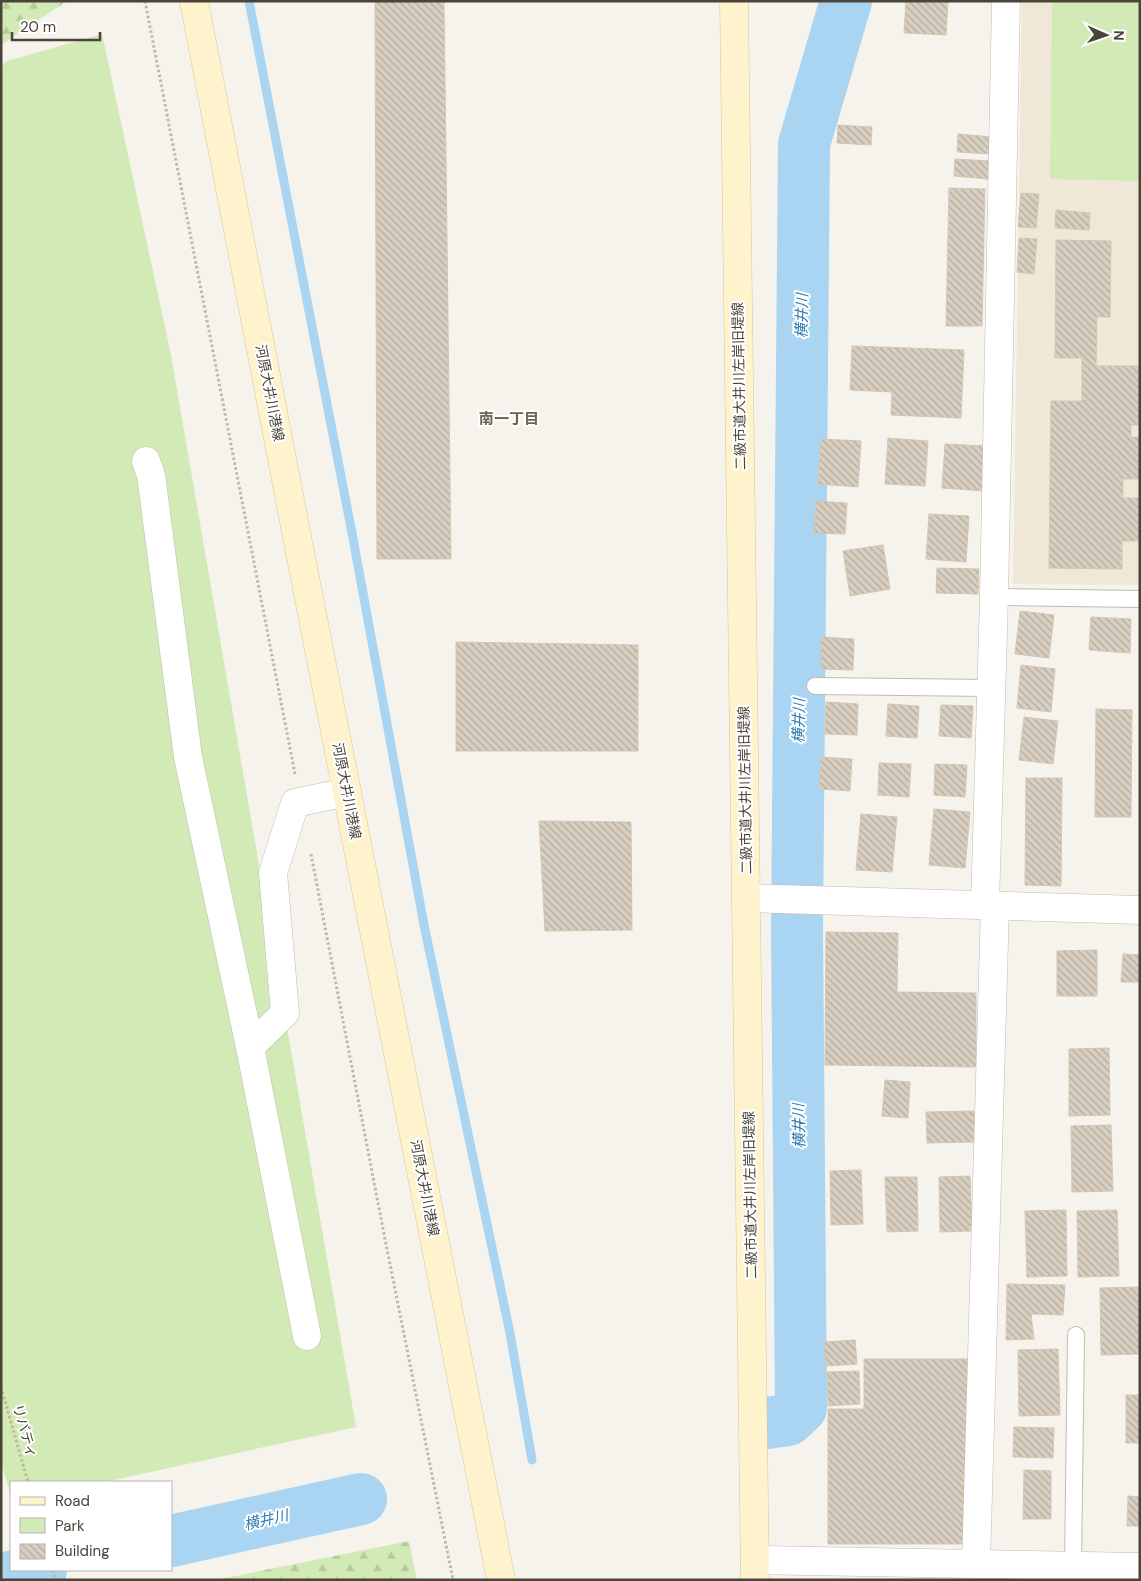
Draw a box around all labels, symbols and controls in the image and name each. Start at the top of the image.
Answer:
scale bar [12,10,100,42]
north arrow [1081,10,1131,60]
text: 20 m [20,17,56,37]
text: N [1110,30,1128,41]
water label: 横井川 [792,291,812,339]
street label: 二級市道大井川左岸旧堤線 [729,302,749,470]
street label: 河原大井川港線 [252,343,288,443]
district label: 南一丁目 [479,409,539,429]
water label: 横井川 [789,696,809,744]
street label: 二級市道大井川左岸旧堤線 [735,706,755,874]
street label: 河原大井川港線 [329,741,365,841]
water label: 横井川 [789,1101,809,1149]
street label: 二級市道大井川左岸旧堤線 [740,1111,760,1279]
street label: 河原大井川港線 [407,1138,443,1238]
street label: リバティ [9,1402,41,1460]
legend [10,1481,172,1571]
text: Road [55,1491,90,1511]
water label: 横井川 [242,1505,292,1535]
text: Park [55,1516,85,1536]
text: Building [55,1541,110,1561]

